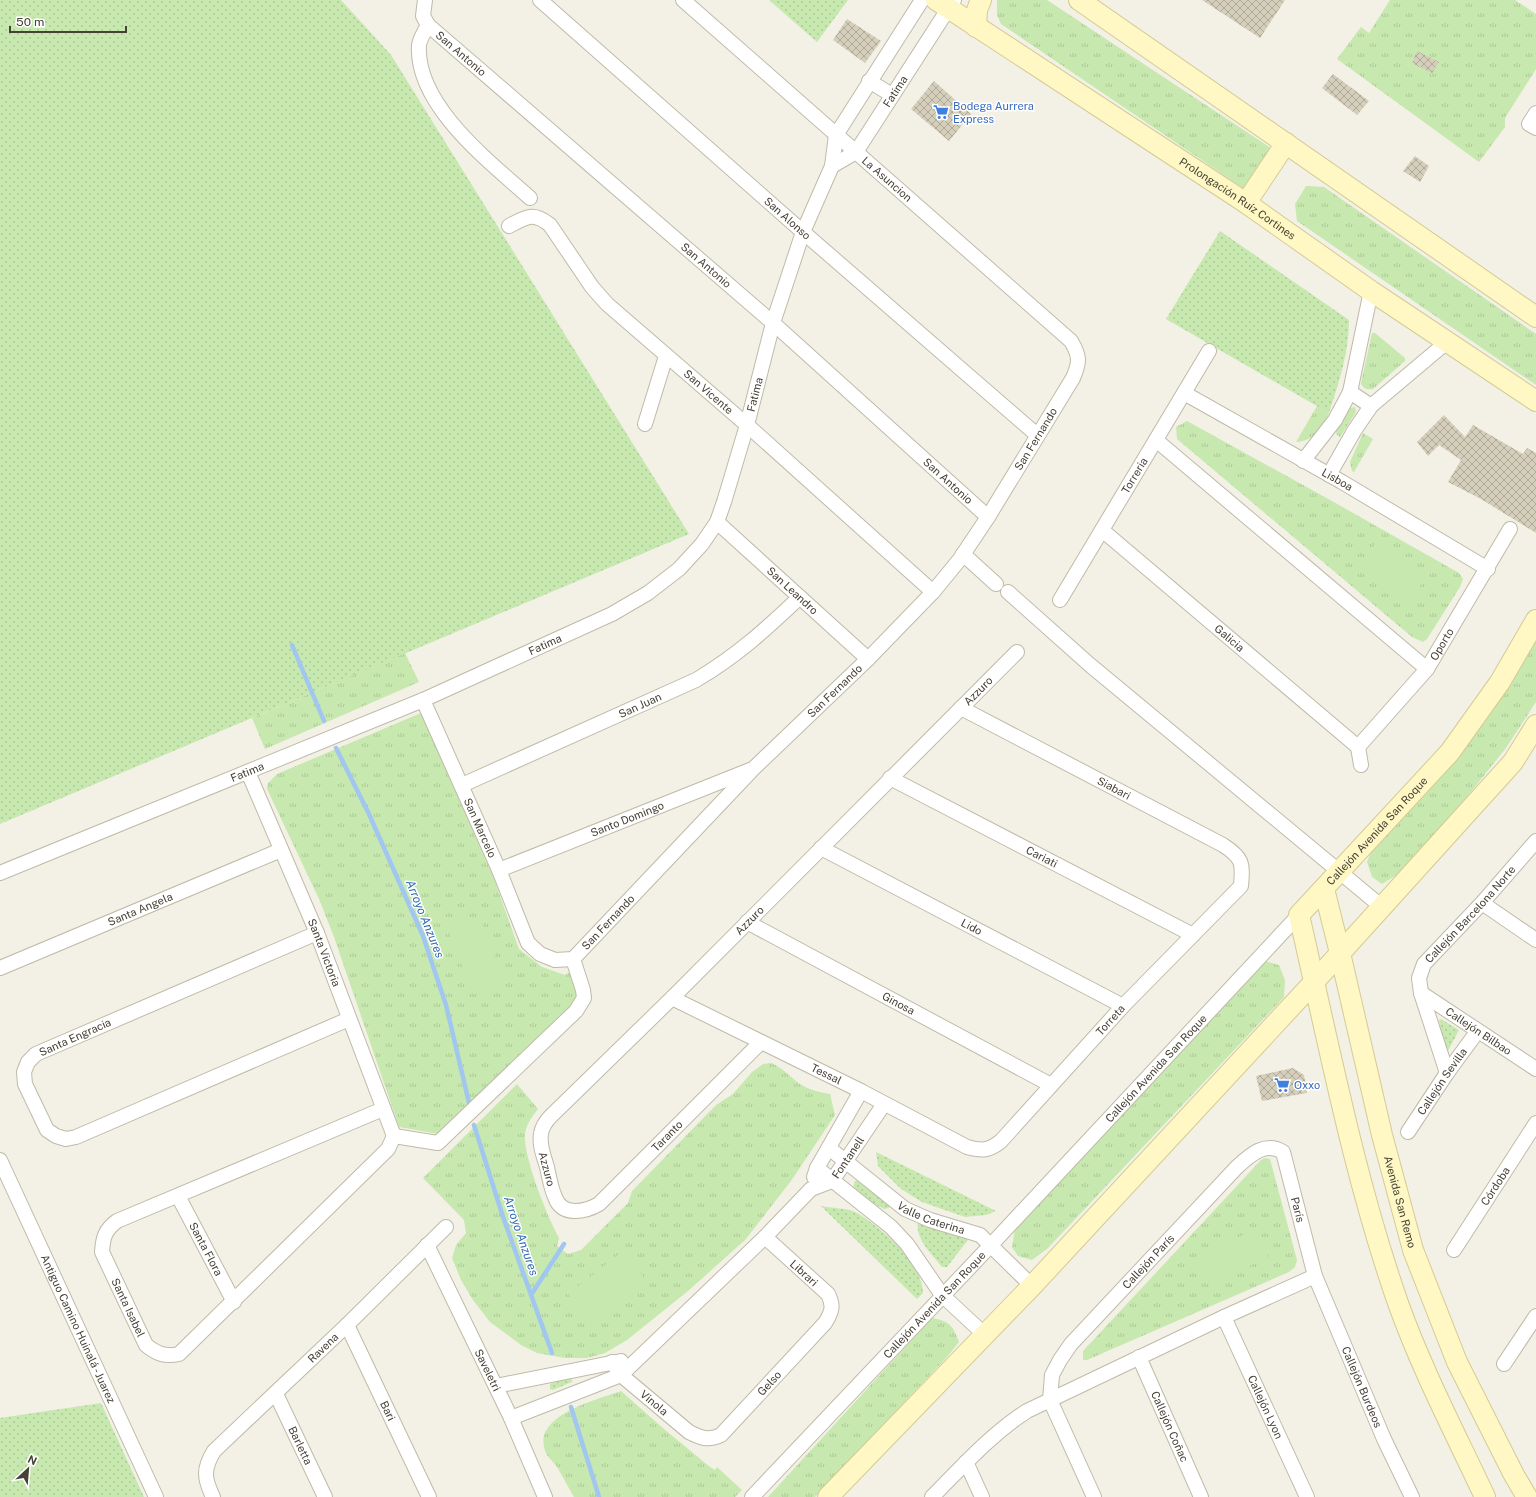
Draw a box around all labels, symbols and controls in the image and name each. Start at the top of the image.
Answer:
scale bar [10,8,126,34]
text: 50 m [16,15,44,29]
street label: San Antonio [434,29,488,78]
street label: Fatima [881,73,910,109]
place label: Bodega Aurrera Express [953,100,1034,125]
supermarket icon: Bodega Aurrera Express [932,103,950,121]
street label: La Asuncion [860,154,914,204]
street label: Prolongación Ruíz Cortines [1177,155,1298,242]
street label: San Alonso [762,195,813,242]
street label: San Antonio [679,240,734,290]
street label: San Vicente [682,367,736,416]
street label: Fatima [745,376,765,413]
street label: San Fernando [1012,406,1059,472]
street label: Torreria [1119,455,1150,496]
street label: San Antonio [921,456,975,506]
street label: Lisboa [1320,466,1355,493]
street label: San Leandro [765,564,820,617]
street label: Galicia [1212,622,1247,654]
street label: Oporto [1428,626,1456,662]
street label: Fatima [527,632,563,657]
street label: San Fernando [805,662,864,720]
street label: Azzuro [961,674,995,708]
street label: San Juan [617,690,663,720]
street label: Fatima [229,760,266,784]
street label: Siabari [1095,774,1133,802]
street label: Callejón Avenida San Roque [1324,774,1430,887]
street label: San Marcelo [462,796,499,859]
street label: Santo Domingo [589,799,666,839]
street label: Cariati [1024,844,1059,870]
street label: Callejón Barcelona Norte [1422,863,1518,965]
water label: Arroyo Anzures [403,878,447,960]
street label: Santa Angela [106,890,174,928]
street label: San Fernando [579,892,637,952]
street label: Azzuro [733,904,766,937]
street label: Lido [959,916,984,937]
street label: Santa Victoria [306,917,343,988]
street label: Ginosa [880,990,917,1017]
street label: Torreta [1094,1002,1127,1038]
street label: Callejón Bilbao [1443,1005,1514,1057]
street label: Callejón Avenida San Roque [1103,1012,1209,1125]
street label: Santa Engracia [37,1016,113,1058]
street label: Callejón Sevilla [1415,1046,1469,1117]
street label: Tessal [809,1061,844,1087]
supermarket icon: Oxxo [1273,1076,1291,1094]
place label: Oxxo [1294,1079,1320,1091]
street label: Taranto [649,1118,685,1154]
street label: Fontanell [829,1134,866,1181]
street label: Azzuro [537,1150,557,1188]
street label: Avenida San Remo [1382,1154,1418,1249]
street label: Córdoba [1478,1165,1512,1208]
water label: Arroyo Anzures [501,1195,541,1278]
street label: París [1289,1196,1307,1224]
street label: Valle Caterina [895,1199,966,1236]
street label: Santa Flora [187,1220,225,1278]
street label: Callejón París [1120,1232,1177,1291]
street label: Callejón Avenida San Roque [881,1249,988,1361]
street label: Antiguo Camino Huinalá - Juarez [39,1253,118,1405]
street label: Librari [788,1258,820,1288]
street label: Santa Isabel [109,1276,147,1339]
street label: Ravena [305,1331,341,1365]
street label: Callejón Burdeos [1340,1345,1385,1430]
street label: Saveletri [472,1347,503,1393]
street label: Gelso [755,1368,784,1398]
street label: Callejón Lyon [1246,1373,1285,1441]
street label: Vinola [638,1388,670,1418]
street label: Callejón Coñac [1149,1389,1191,1464]
street label: Bari [378,1399,398,1423]
street label: Barletta [286,1424,315,1467]
north arrow [8,1449,48,1489]
text: N [26,1453,39,1467]

